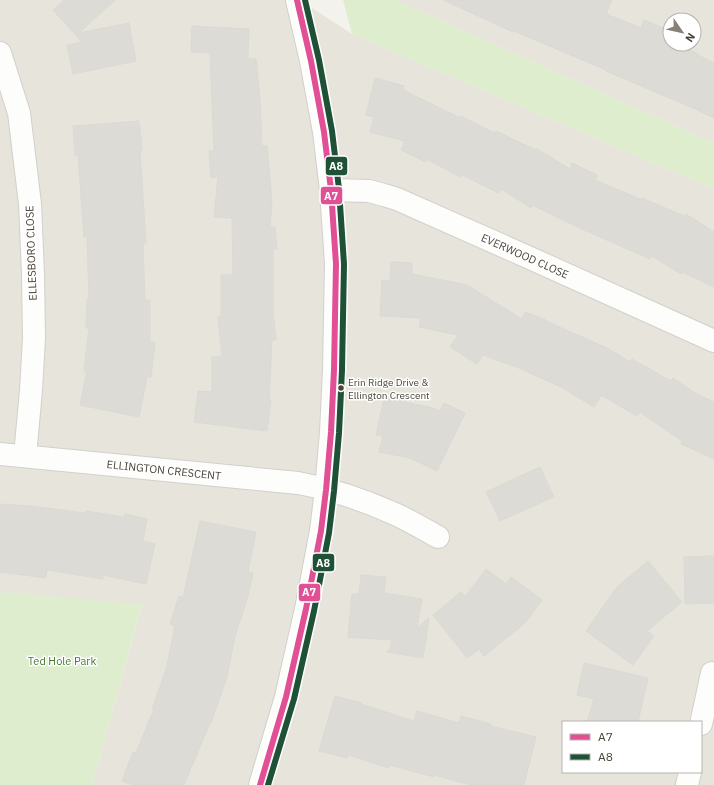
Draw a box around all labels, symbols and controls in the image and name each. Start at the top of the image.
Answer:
north arrow [662,12,702,52]
text: N [682,30,698,45]
line badge: A8 [325,156,348,176]
text: A8 [329,159,343,173]
line badge: A7 [320,186,343,205]
text: A7 [324,189,338,203]
street label: ELLESBORO CLOSE [22,205,40,301]
street label: EVERWOOD CLOSE [479,230,571,282]
place label: Erin Ridge Drive & Ellington Crescent [348,376,430,402]
marker: Erin Ridge Drive & Ellington Crescent [336,383,346,393]
street label: ELLINGTON CRESCENT [106,457,223,483]
line badge: A8 [312,553,335,572]
text: A8 [316,556,330,570]
line badge: A7 [298,583,321,602]
text: A7 [302,585,316,599]
park label: Ted Hole Park [28,654,96,668]
legend [562,721,702,773]
text: A7 [598,729,613,744]
text: A8 [598,749,613,764]

